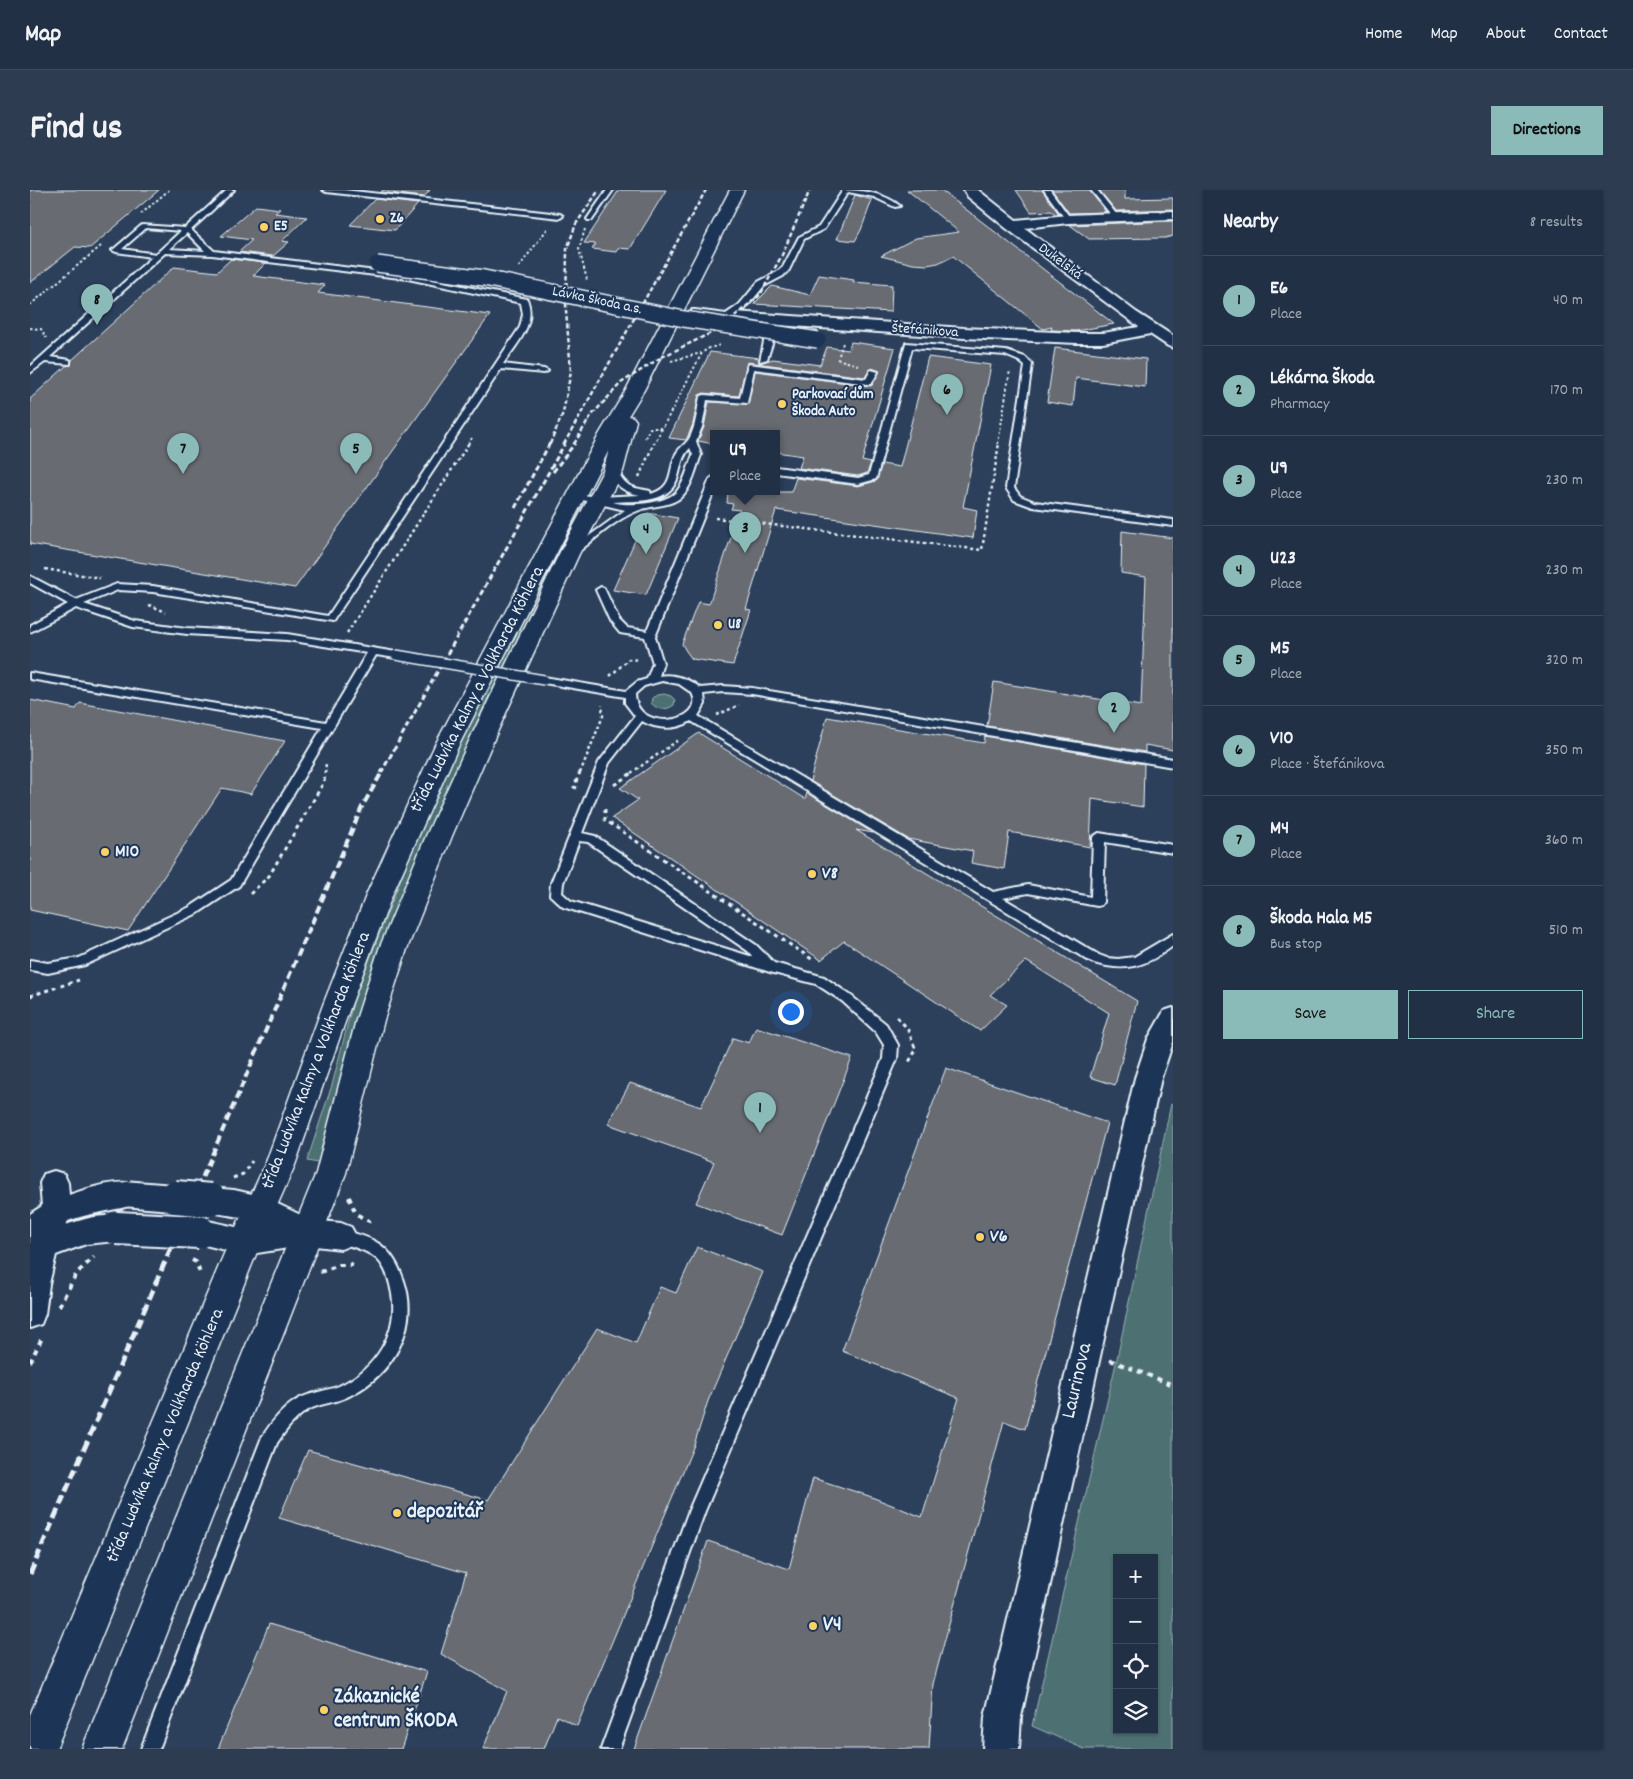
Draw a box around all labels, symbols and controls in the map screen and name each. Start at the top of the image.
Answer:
text: Map [25,18,61,52]
text: Home [1365,22,1402,47]
text: Map [1430,22,1458,47]
text: About [1486,22,1526,47]
text: Contact [1554,22,1608,47]
text: Find us [30,105,122,155]
button: Directions [1491,106,1603,155]
place label: Z6 [390,208,404,230]
text: Nearby [1223,208,1278,238]
text: 8 results [1530,211,1583,234]
marker: Z6 [374,213,386,225]
place label: E5 [274,216,288,238]
marker: E5 [258,221,270,233]
street label: Dukelská [1033,238,1087,286]
text: E6 [1270,276,1288,303]
street label: Lávka Škoda a.s. [550,281,644,321]
pin: 8 [81,284,113,325]
text: 1 [1237,289,1241,312]
text: 40 m [1553,289,1583,312]
text: Place [1270,303,1302,326]
street label: Štefánikova [891,318,960,344]
text: Lékárna Škoda [1270,366,1374,393]
pin: 6 [931,374,963,415]
text: 2 [1236,379,1243,402]
text: 170 m [1550,379,1583,402]
place label: Parkovací dům Škoda Auto [792,384,874,423]
text: Pharmacy [1270,393,1329,416]
marker: Parkovací dům Škoda Auto [776,398,788,410]
popup [710,430,780,495]
pin: 7 [167,433,199,474]
pin: 5 [340,433,372,474]
text: U9 [729,438,747,465]
text: U9 [1270,456,1288,483]
text: Place [729,465,761,488]
text: 3 [1235,469,1243,492]
text: 230 m [1546,469,1583,492]
text: Place [1270,483,1302,506]
pin: 3 [729,512,761,553]
pin: 4 [630,513,662,554]
text: U23 [1270,546,1296,573]
text: 4 [1236,559,1242,582]
text: 230 m [1546,559,1583,582]
street label: třída Ludvíka Kalmy a Volkharda Köhlera [405,562,552,818]
text: Place [1270,573,1302,596]
place label: U8 [728,614,741,636]
marker: U8 [712,619,724,631]
text: M5 [1270,636,1290,663]
text: 5 [1235,649,1243,672]
text: 320 m [1546,649,1583,672]
text: Place [1270,663,1302,686]
pin: 2 [1098,692,1130,733]
text: V10 [1270,726,1294,753]
text: 6 [1235,739,1243,762]
text: 350 m [1545,739,1583,762]
text: Place · Štefánikova [1270,753,1384,776]
text: M4 [1270,816,1289,843]
text: 7 [1236,829,1242,852]
text: 360 m [1545,829,1583,852]
place label: M10 [115,840,139,865]
text: Place [1270,843,1302,866]
marker: M10 [99,846,111,858]
place label: V8 [822,862,838,887]
marker: V8 [806,868,818,880]
text: Škoda Hala M5 [1270,906,1373,933]
text: 8 [1236,919,1242,942]
text: 510 m [1549,919,1583,942]
street label: třída Ludvíka Kalmy a Volkharda Köhlera [256,928,378,1193]
text: Bus stop [1270,933,1322,956]
button: Save [1223,990,1398,1039]
button: Share [1408,990,1583,1039]
your location [778,999,804,1025]
pin: 1 [744,1092,776,1133]
place label: V6 [990,1225,1008,1250]
marker: V6 [974,1231,986,1243]
street label: třída Ludvíka Kalmy a Volkharda Köhlera [101,1305,231,1567]
street label: Laurinova [1055,1339,1102,1422]
place label: depozitář [407,1498,484,1528]
marker: depozitář [391,1507,403,1519]
map controls [1113,1554,1158,1734]
button: + [1113,1554,1158,1599]
button: − [1113,1599,1158,1644]
place label: V4 [823,1611,842,1641]
marker: V4 [807,1620,819,1632]
button: locate [1113,1644,1158,1689]
place label: Zákaznické centrum ŠKODA [334,1683,458,1737]
button: layers [1113,1689,1158,1734]
marker: Zákaznické centrum ŠKODA [318,1704,330,1716]

